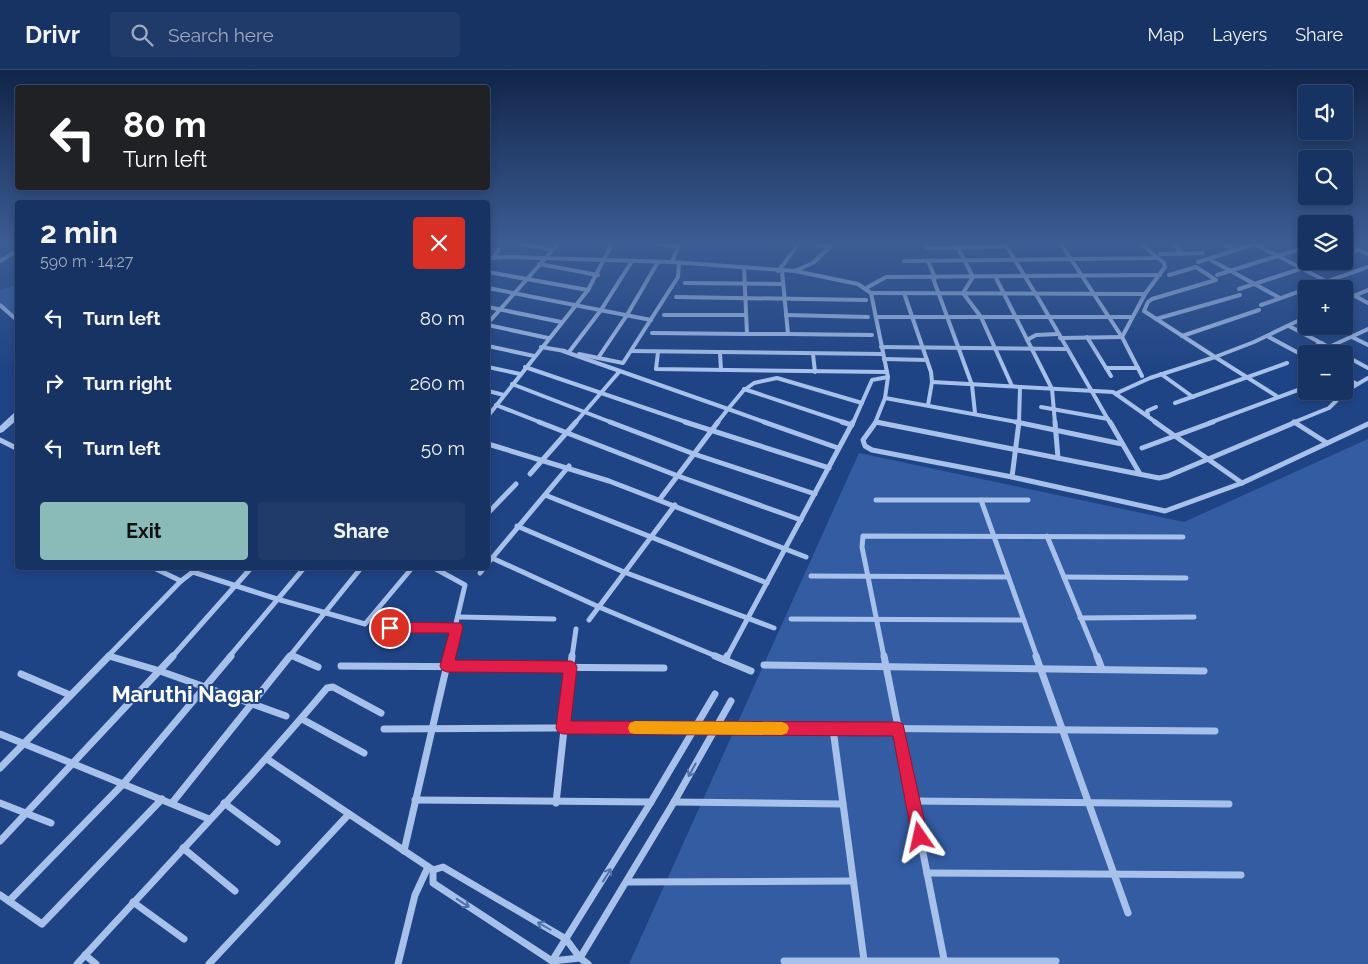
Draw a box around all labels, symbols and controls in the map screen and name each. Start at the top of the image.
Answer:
search box [110,12,460,57]
text: Drivr [25,20,80,49]
icon: search [128,21,156,49]
text: Search here [168,24,274,46]
text: Map [1148,24,1184,45]
text: Layers [1212,24,1267,45]
text: Share [1295,24,1343,45]
map controls [1298,85,1353,400]
button: sound [1298,85,1353,140]
text: 80 m [123,104,207,145]
icon: left [40,105,105,170]
text: Turn left [123,146,207,172]
button: search [1298,150,1353,205]
text: 2 min [40,215,118,250]
button: layers [1298,215,1353,270]
button: close [413,217,465,269]
text: 590 m · 14:27 [40,252,133,271]
button: + [1298,280,1353,335]
icon: left [40,304,68,332]
text: Turn left [83,307,160,329]
text: 80 m [420,307,465,329]
button: − [1298,345,1353,400]
icon: right [40,369,68,397]
text: Turn right [83,372,172,394]
text: 260 m [410,372,465,394]
icon: left [40,434,68,462]
text: Turn left [83,437,160,459]
text: 50 m [421,437,465,459]
button: Exit [40,502,248,560]
button: Share [258,502,465,560]
pin [369,607,411,649]
icon: arrive [376,614,404,642]
district label: Maruthi Nagar [112,681,263,707]
one-way arrow [687,763,697,778]
position arrow [893,810,945,862]
one-way arrow [602,868,612,882]
one-way arrow [455,898,469,908]
one-way arrow [537,921,552,931]

